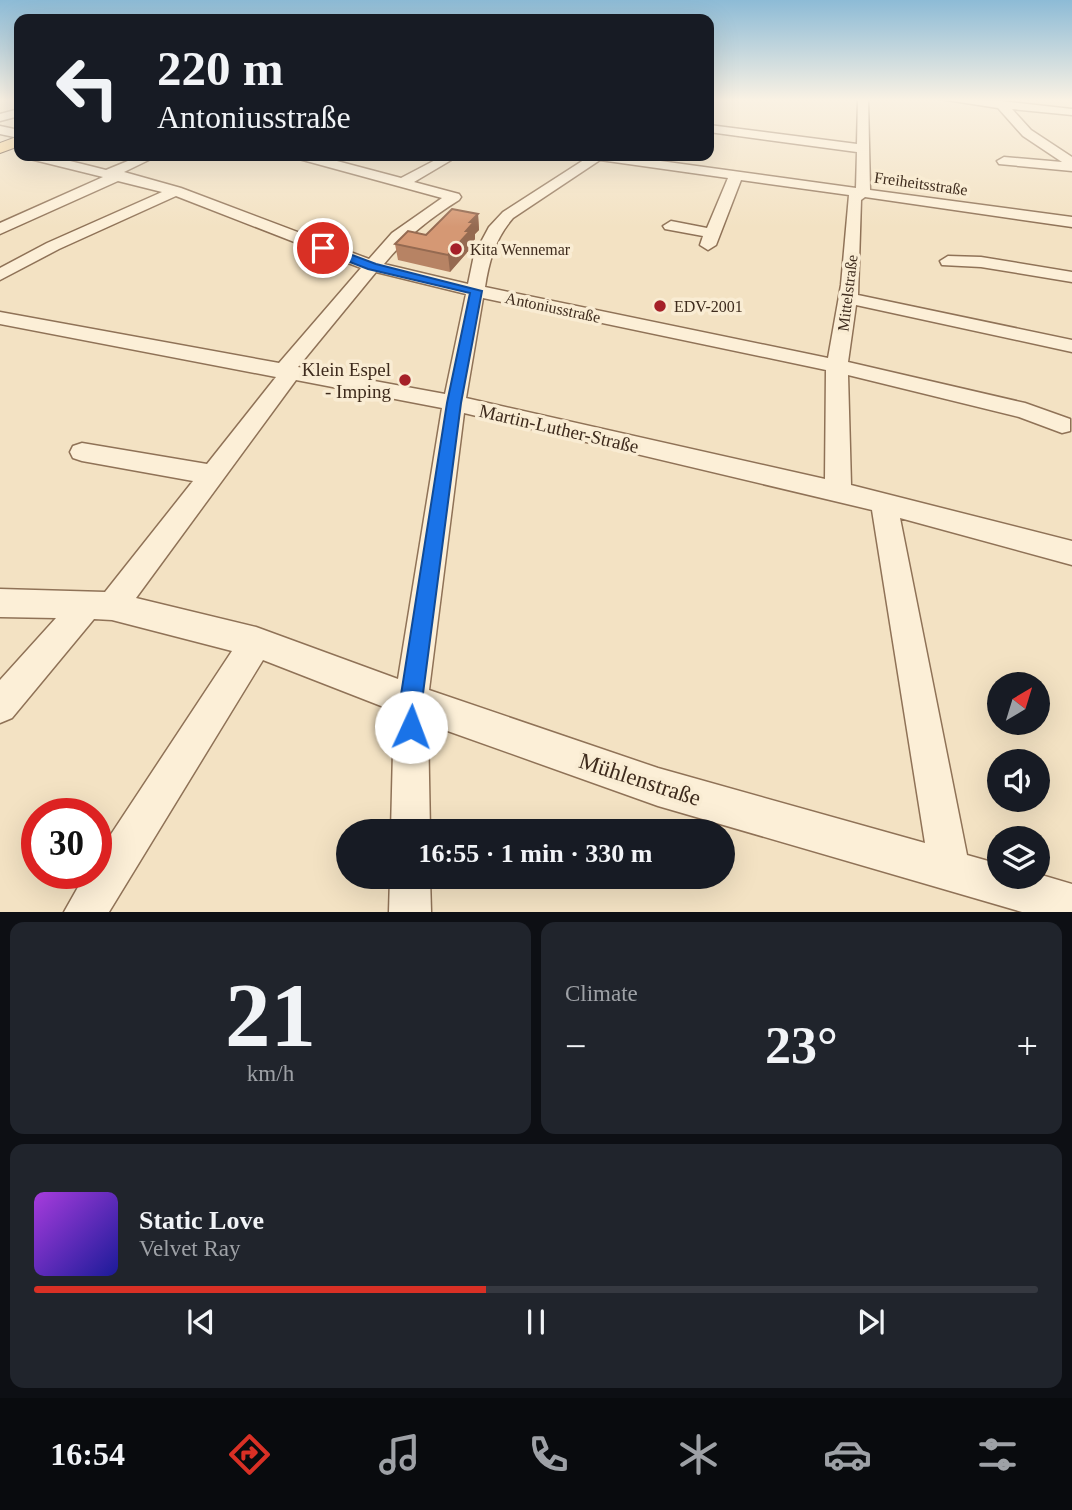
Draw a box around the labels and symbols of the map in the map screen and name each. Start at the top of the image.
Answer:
street label: Freiheitsstraße [873,169,969,198]
pin [293,218,353,278]
marker: Kita Wennemar [448,241,464,257]
place label: Kita Wennemar [470,241,571,258]
street label: Mittelstraße [834,254,861,332]
street label: Antoniusstraße [504,289,602,326]
marker: EDV-2001 [652,298,668,314]
place label: EDV-2001 [674,298,743,315]
place label: Klein Espel - Imping [302,359,391,402]
marker: Klein Espel - Imping [397,372,413,388]
street label: Martin-Luther-Straße [477,400,641,457]
north arrow [987,672,1050,735]
position arrow [374,690,448,764]
street label: Mühlenstraße [576,748,704,811]
speed limit sign: 30 [21,798,112,889]

